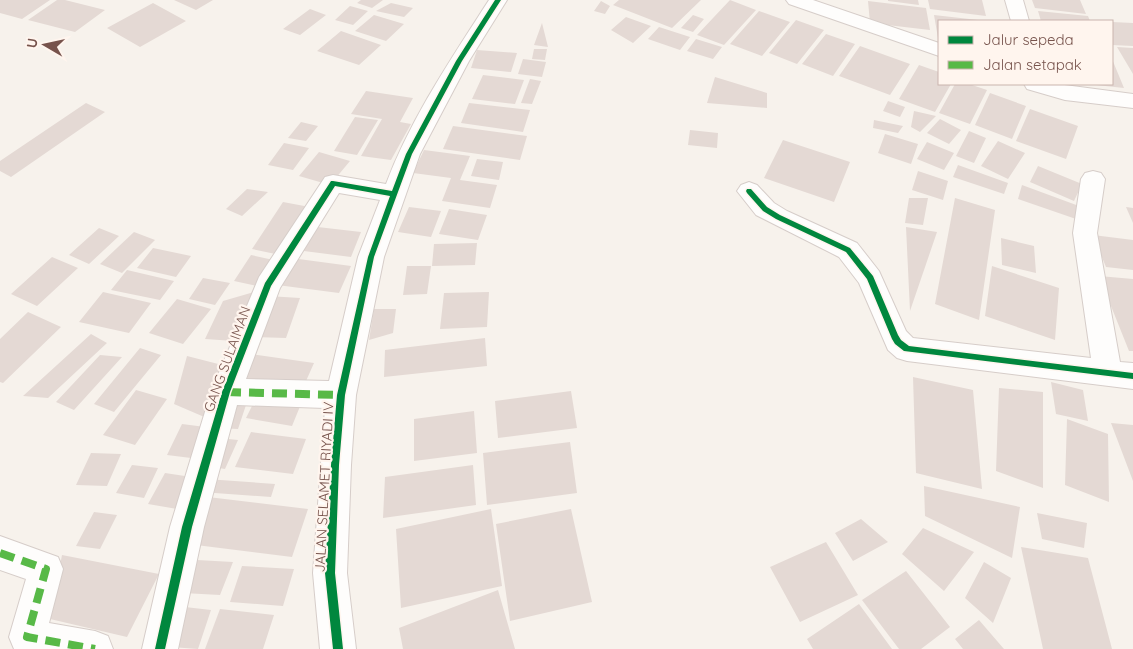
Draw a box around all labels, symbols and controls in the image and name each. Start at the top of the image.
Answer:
north arrow [20,20,70,70]
legend [938,20,1113,85]
text: Jalur sepeda [983,30,1074,49]
text: U [22,37,42,49]
text: Jalan setapak [983,55,1082,74]
street label: GANG SULAIMAN [200,304,254,414]
street label: JALAN SELAMET RIYADI IV [311,401,337,573]

